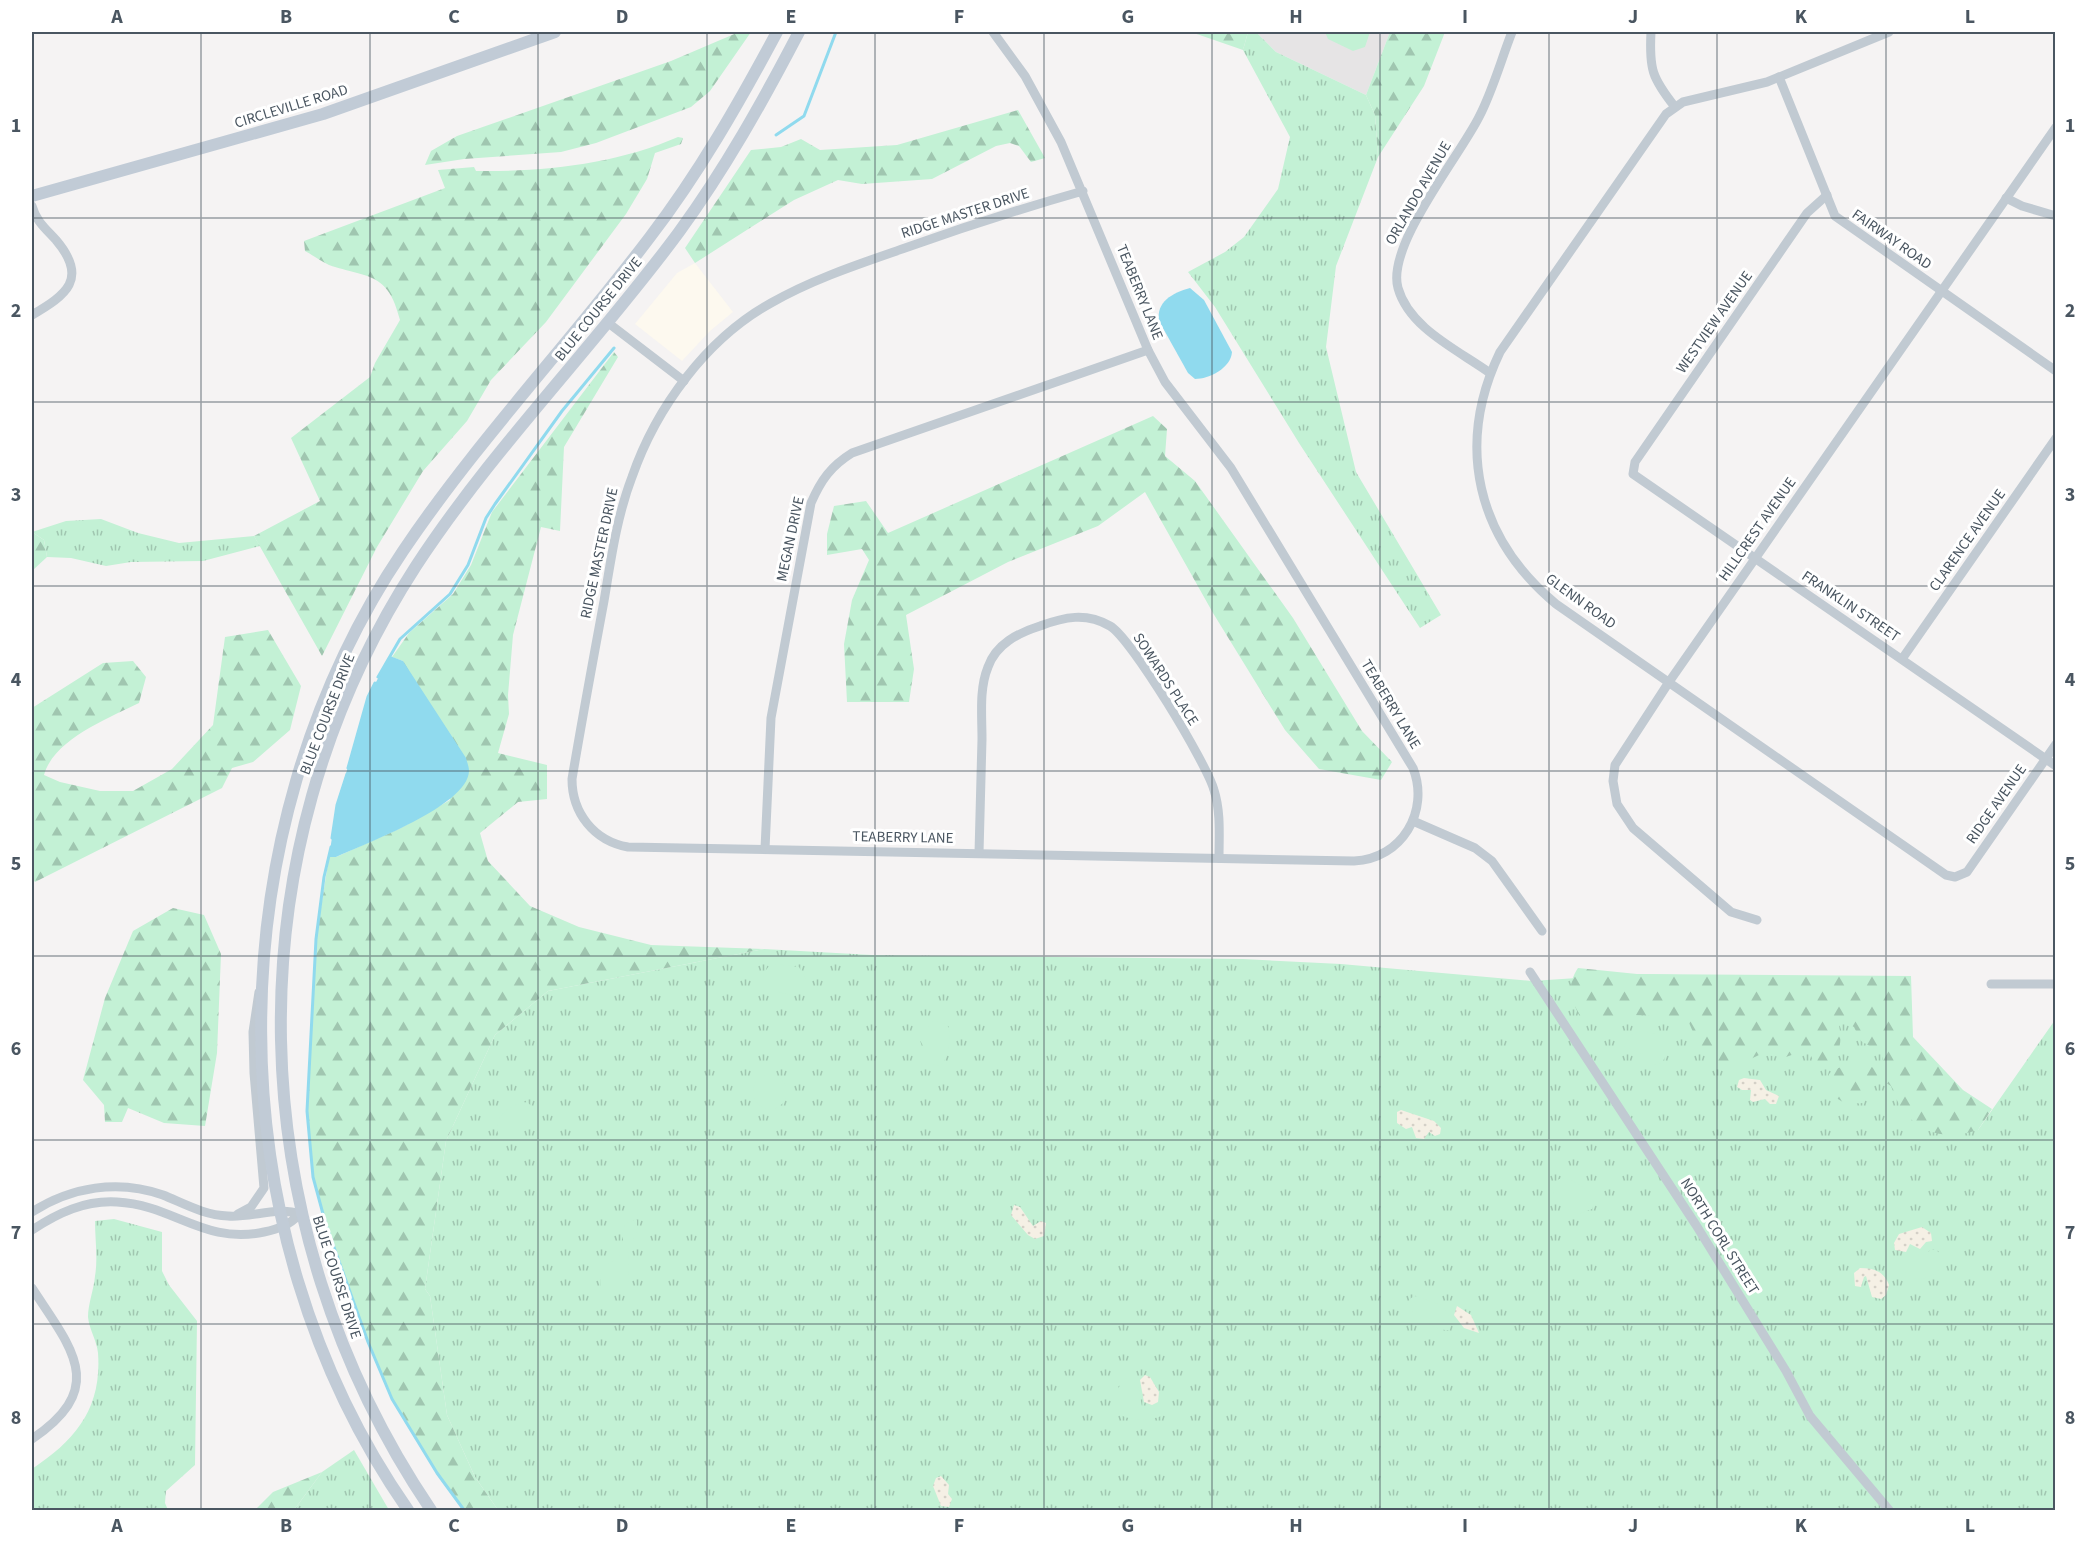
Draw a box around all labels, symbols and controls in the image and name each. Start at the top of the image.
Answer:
text: A [110,3,123,31]
text: B [280,3,292,31]
text: C [448,3,460,31]
text: D [616,3,628,31]
text: E [786,3,796,31]
text: F [954,3,964,31]
text: G [1122,3,1134,31]
text: H [1289,3,1303,31]
text: I [1462,3,1468,31]
text: J [1628,3,1638,31]
text: K [1795,3,1808,31]
text: L [1965,3,1975,31]
street label: CIRCLEVILLE ROAD [232,79,350,134]
text: 1 [11,112,21,140]
text: 1 [2065,112,2075,140]
street label: ORLANDO AVENUE [1380,137,1457,249]
street label: RIDGE MASTER DRIVE [898,183,1032,244]
street label: FAIRWAY ROAD [1848,204,1936,275]
street label: TEABERRY LANE [1111,241,1168,343]
street label: BLUE COURSE DRIVE [550,253,647,366]
street label: WESTVIEW AVENUE [1671,267,1758,378]
text: 2 [11,297,21,325]
text: 2 [2065,297,2075,325]
street label: HILLCREST AVENUE [1714,473,1801,585]
text: 3 [11,481,21,509]
text: 3 [2065,481,2075,509]
street label: CLARENCE AVENUE [1924,485,2011,596]
street label: RIDGE MASTER DRIVE [575,486,624,621]
street label: MEGAN DRIVE [771,495,810,583]
street label: FRANKLIN STREET [1797,566,1904,647]
street label: GLENN ROAD [1541,569,1620,634]
street label: SOWARDS PLACE [1128,629,1204,730]
street label: BLUE COURSE DRIVE [295,650,360,778]
street label: TEABERRY LANE [1356,656,1426,753]
text: 4 [11,666,22,694]
text: 4 [2065,666,2076,694]
street label: RIDGE AVENUE [1961,760,2032,848]
street label: TEABERRY LANE [852,826,954,849]
text: 5 [11,850,21,878]
text: 5 [2065,850,2075,878]
text: 6 [11,1035,21,1063]
text: 6 [2065,1035,2075,1063]
street label: NORTH CORL STREET [1675,1174,1764,1299]
street label: BLUE COURSE DRIVE [307,1213,366,1342]
text: 7 [11,1219,21,1247]
text: 7 [2065,1219,2075,1247]
text: 8 [11,1404,21,1432]
text: 8 [2065,1404,2075,1432]
text: A [110,1512,123,1540]
text: B [280,1512,292,1540]
text: C [448,1512,460,1540]
text: D [616,1512,628,1540]
text: E [786,1512,796,1540]
text: F [954,1512,964,1540]
text: G [1122,1512,1134,1540]
text: H [1289,1512,1303,1540]
text: I [1462,1512,1468,1540]
text: J [1628,1512,1638,1540]
text: K [1795,1512,1808,1540]
text: L [1965,1512,1975,1540]

